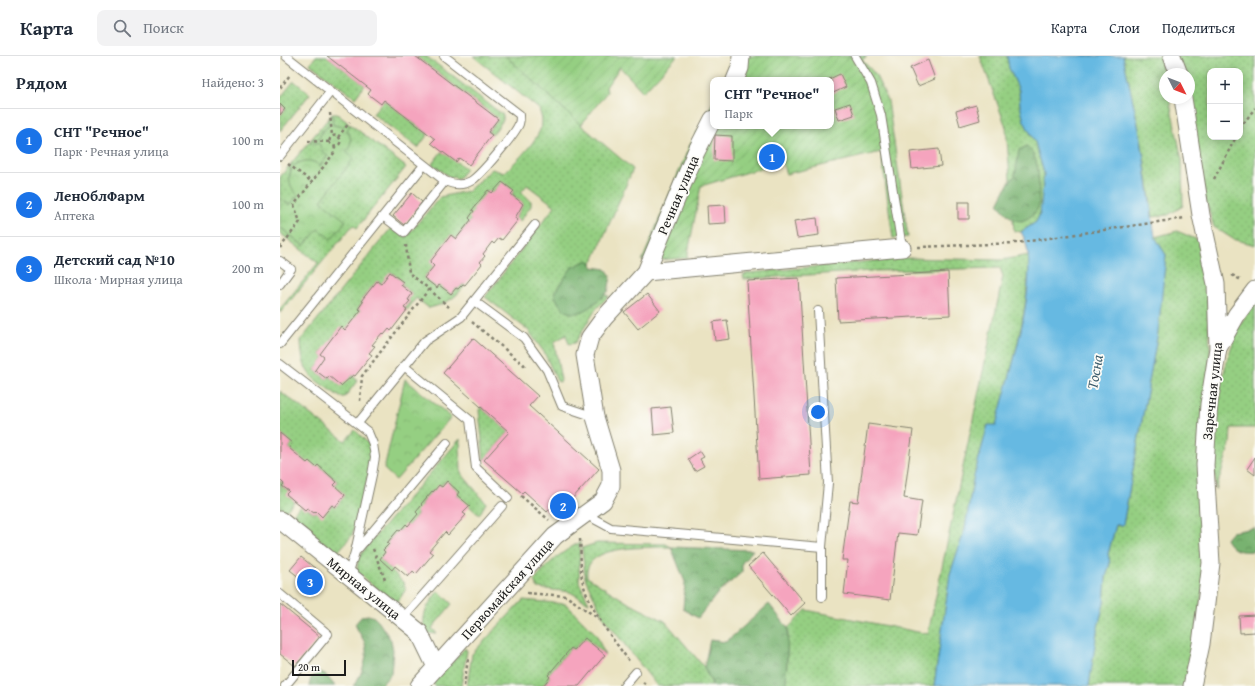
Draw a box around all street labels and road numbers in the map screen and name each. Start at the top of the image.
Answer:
street label: Речная улица [652,152,704,238]
street label: Заречная улица [1197,341,1227,441]
street label: Первомайская улица [456,534,558,644]
street label: Мирная улица [323,552,405,624]

